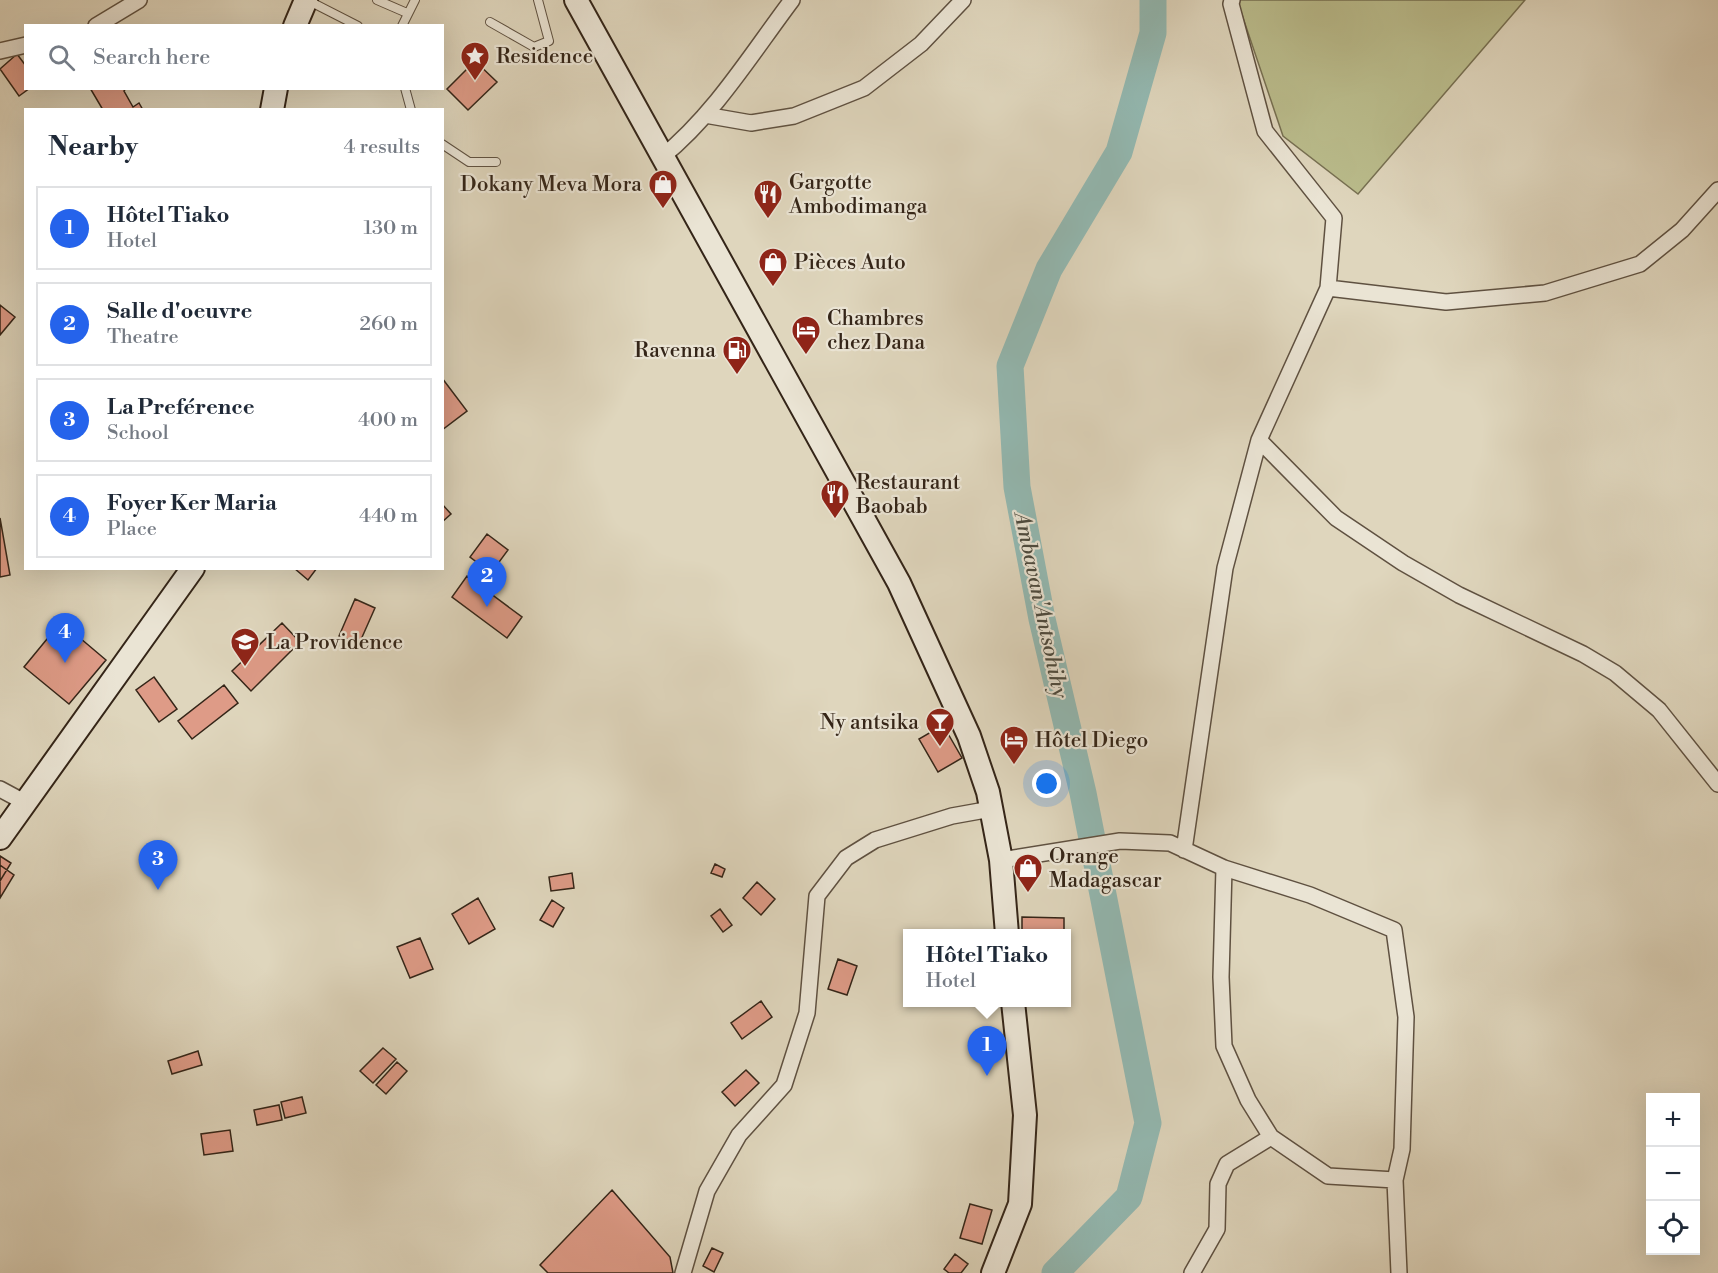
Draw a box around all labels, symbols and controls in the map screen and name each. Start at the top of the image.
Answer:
search box [24,24,444,90]
place icon: Residence [459,40,491,82]
icon: search [45,41,78,74]
text: Search here [93,44,210,71]
place label: Residence [496,44,593,70]
text: Nearby [48,131,138,163]
text: 4 results [343,135,420,160]
shop icon: Dokany Meva Mora [647,168,679,210]
place label: Gargotte Ambodimanga [788,170,928,220]
place label: Dokany Meva Mora [460,172,642,198]
restaurant icon: Gargotte Ambodimanga [752,178,784,220]
text: Hôtel Tiako [107,202,229,229]
text: 1 [65,216,74,241]
text: 130 m [363,216,418,241]
text: Hotel [107,229,157,254]
shop icon: Pièces Auto [757,246,789,288]
place label: Pièces Auto [794,250,906,276]
text: Salle d'oeuvre [107,298,252,325]
place label: Chambres chez Dana [827,306,925,356]
text: 2 [63,312,76,337]
text: 260 m [360,312,418,337]
hotel icon: Chambres chez Dana [790,314,822,356]
text: Theatre [107,325,179,350]
fuel station icon: Ravenna [721,334,753,376]
place label: Ravenna [634,338,716,364]
text: La Preférence [107,394,255,421]
text: 3 [63,408,76,433]
text: 400 m [358,408,418,433]
text: School [107,421,169,446]
place label: Restaurant Baobab [855,470,961,520]
restaurant icon: Restaurant Baobab [819,478,851,520]
text: Foyer Ker Maria [107,490,277,517]
text: 4 [63,504,76,529]
text: 440 m [359,504,418,529]
water label: Ambavan'Antsohihy [1007,508,1073,701]
text: Place [107,517,157,542]
pin: 2 [468,558,506,607]
pin: 4 [46,614,84,663]
school or university icon: La Providence [229,626,261,668]
place label: La Providence [266,630,403,656]
bar icon: Ny antsika [924,706,956,748]
place label: Ny antsika [820,710,919,736]
hotel icon: Hôtel Diego [998,724,1030,766]
place label: Hôtel Diego [1035,728,1148,754]
your location [1032,769,1061,798]
pin: 3 [138,840,178,890]
place label: Orange Madagascar [1049,844,1162,894]
shop icon: Orange Madagascar [1012,852,1044,894]
popup [903,929,1071,1007]
text: Hôtel Tiako [926,942,1048,969]
text: Hotel [926,969,976,994]
pin: 1 [968,1026,1006,1076]
map controls [1646,1093,1700,1255]
button: + [1646,1093,1700,1147]
button: − [1646,1147,1700,1201]
button: locate [1646,1201,1700,1255]

